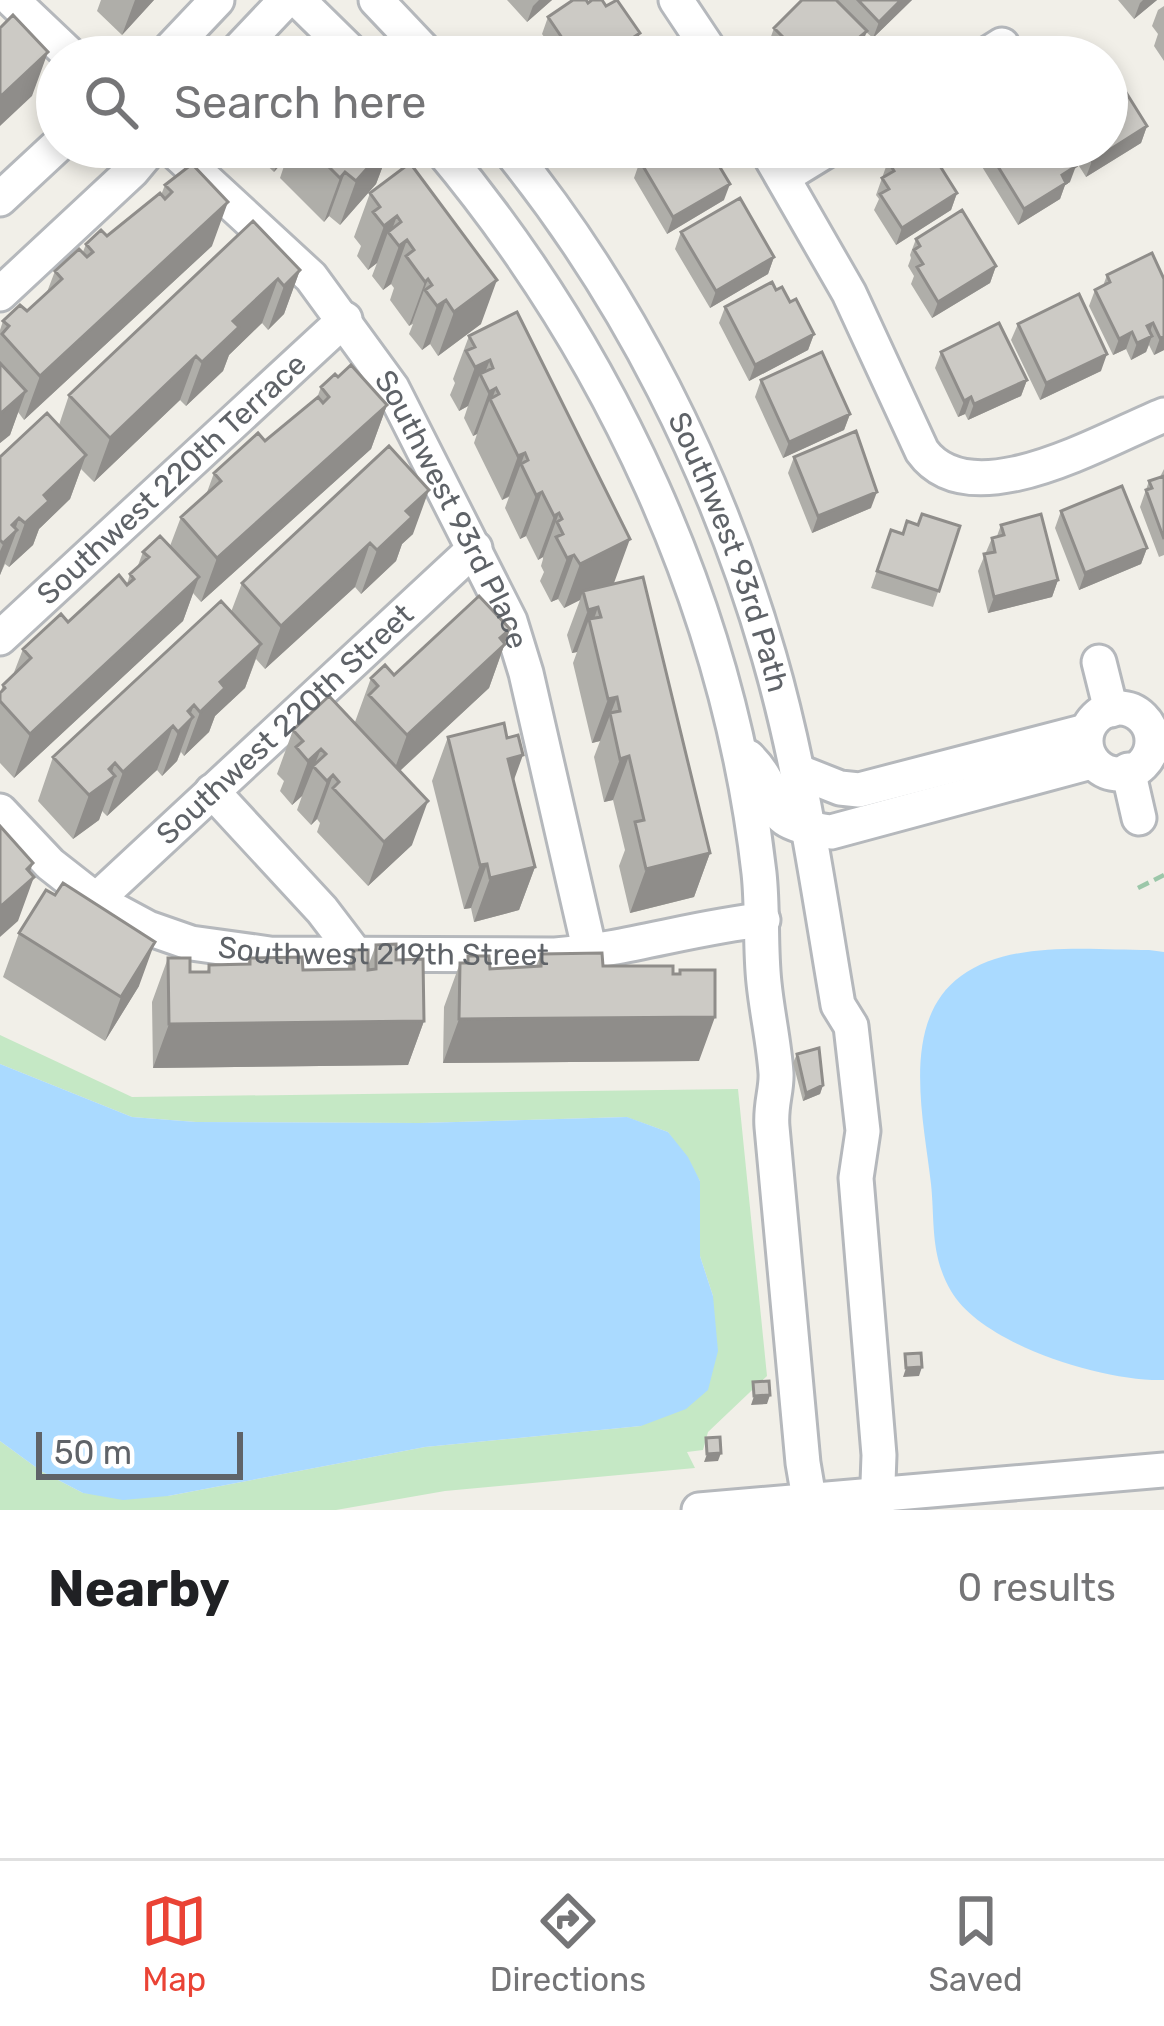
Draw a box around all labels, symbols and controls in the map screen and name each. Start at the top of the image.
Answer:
search box [36,36,1128,168]
icon: search [78,69,144,135]
text: Search here [174,76,426,129]
street label: Southwest 220th Terrace [30,346,314,612]
street label: Southwest 93rd Place [367,363,535,653]
street label: Southwest 93rd Path [660,407,796,696]
street label: Southwest 220th Street [149,596,421,852]
street label: Southwest 219th Street [216,929,549,973]
scale bar [36,1426,243,1479]
text: 50 m [54,1433,132,1472]
text: Nearby [48,1558,230,1619]
text: 0 results [957,1565,1116,1611]
tab: Map [141,1888,207,1999]
tab: Directions [490,1888,646,1999]
tab: Saved [929,1888,1023,1999]

